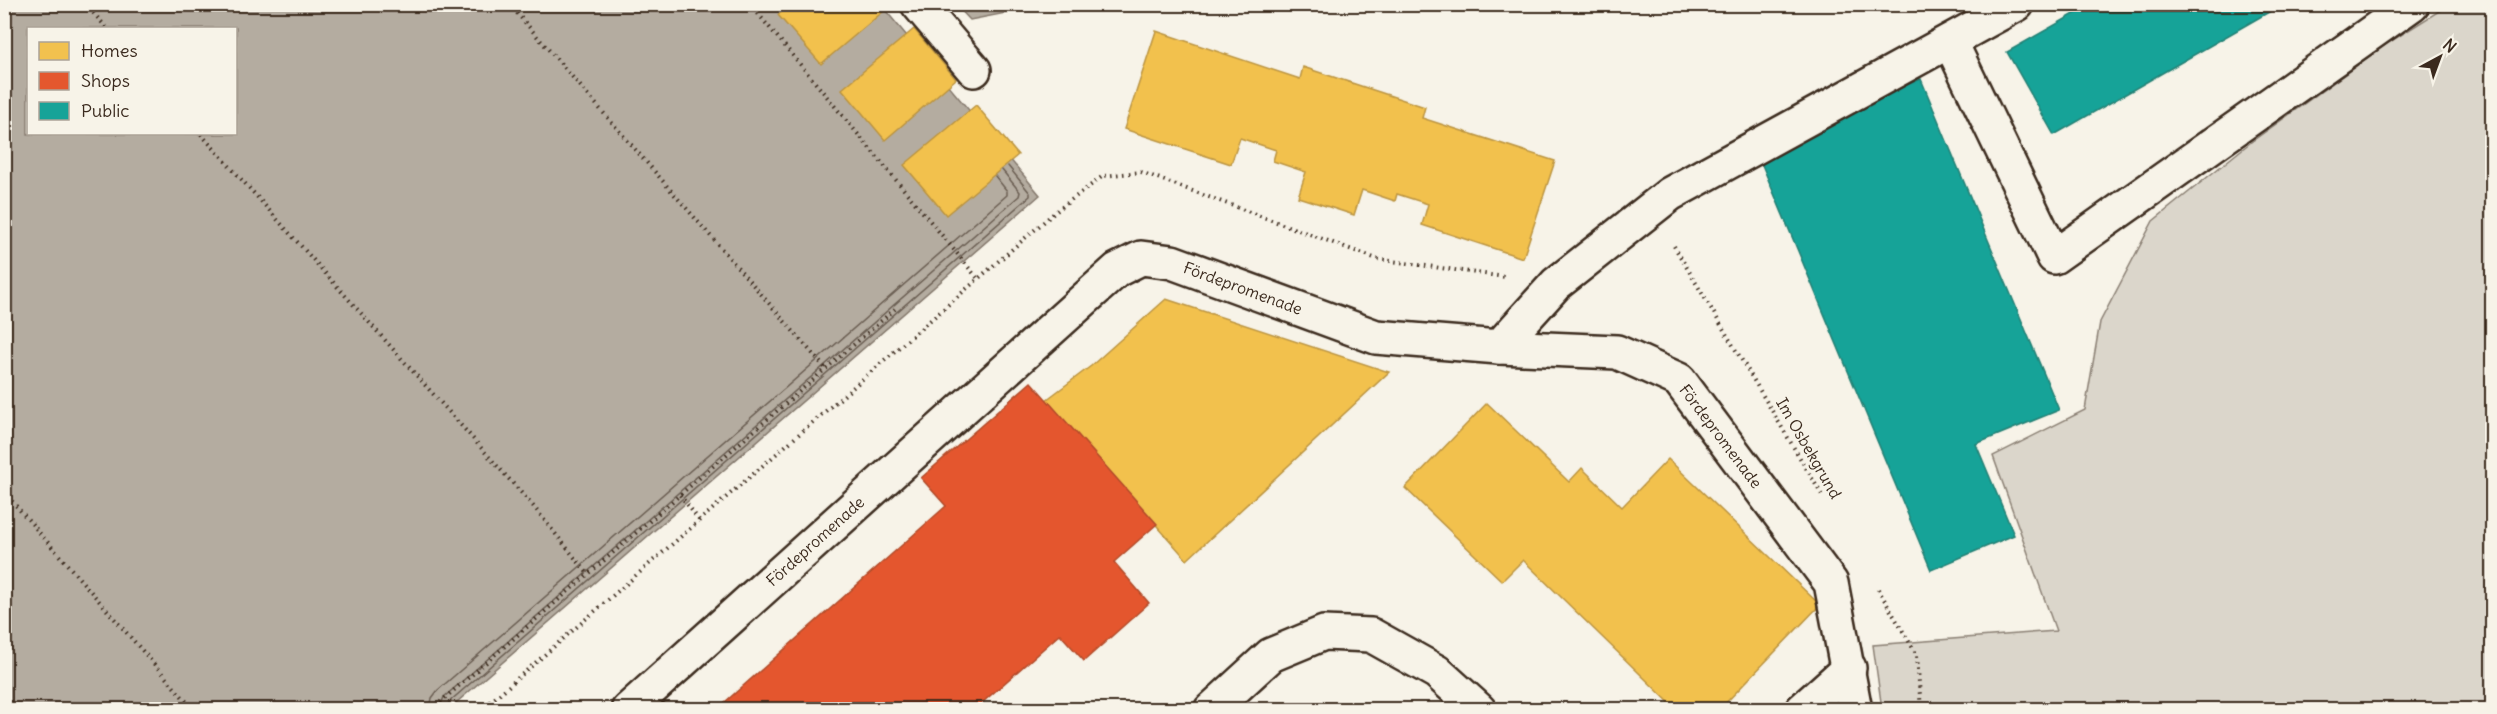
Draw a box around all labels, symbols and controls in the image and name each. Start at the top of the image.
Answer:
legend [27,27,237,135]
north arrow [2410,27,2470,87]
text: N [2439,35,2461,57]
text: Homes [81,39,138,62]
text: Shops [81,69,130,92]
text: Public [81,99,130,122]
street label: Fördepromenade [1181,257,1305,319]
street label: Fördepromenade [1675,380,1767,492]
street label: Im Osbekgrund [1772,394,1846,502]
street label: Fördepromenade [762,492,868,590]

